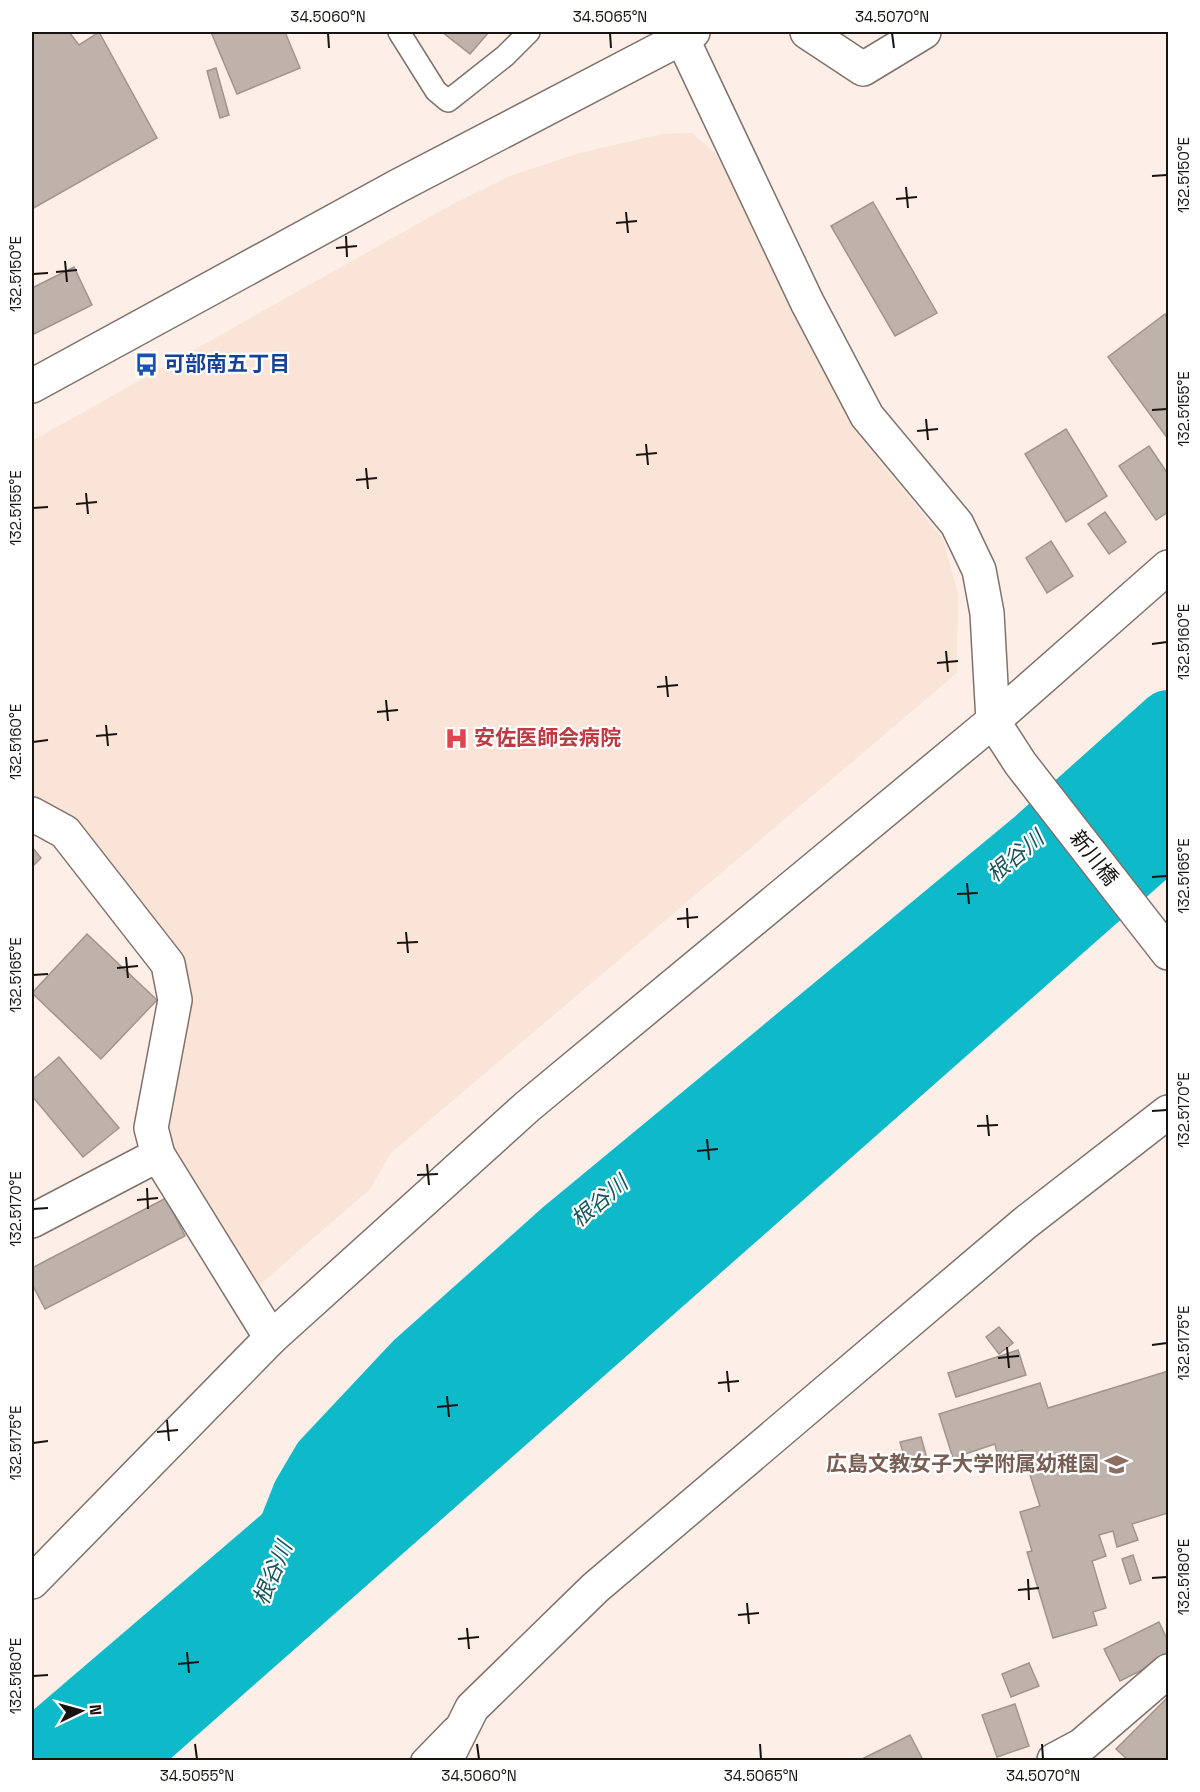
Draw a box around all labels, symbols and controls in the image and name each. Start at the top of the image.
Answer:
text: 34.5060°N [290,7,366,26]
text: 34.5065°N [573,7,647,26]
text: 34.5070°N [855,7,929,26]
text: 132.5150°E [1174,137,1193,213]
text: 132.5150°E [6,236,25,312]
place label: 可部南五丁目 [164,350,290,377]
bus stop icon: 可部南五丁目 [133,351,159,377]
text: 132.5155°E [1174,371,1193,447]
text: 132.5155°E [6,470,25,546]
text: 132.5160°E [1174,604,1193,680]
text: 132.5160°E [6,704,25,780]
place label: 安佐医師会病院 [474,724,621,751]
hospital icon: 安佐医師会病院 [443,725,469,751]
water label: 根谷川 [981,823,1051,888]
street label: 新川橋 [1064,825,1124,891]
text: 132.5165°E [1174,838,1193,914]
text: 132.5165°E [6,937,25,1013]
text: 132.5170°E [1174,1072,1193,1148]
water label: 根谷川 [565,1168,635,1233]
text: 132.5170°E [6,1171,25,1247]
text: 132.5175°E [1174,1306,1193,1380]
text: 132.5175°E [6,1406,25,1480]
place label: 広島文教女子大学附属幼稚園 [826,1450,1099,1477]
school or university icon: 広島文教女子大学附属幼稚園 [1104,1451,1130,1477]
water label: 根谷川 [246,1535,299,1609]
text: 132.5180°E [1174,1539,1193,1615]
text: 132.5180°E [6,1638,25,1714]
north arrow [51,1681,111,1741]
text: N [85,1703,106,1716]
text: 34.5055°N [160,1766,234,1785]
text: 34.5060°N [441,1766,517,1785]
text: 34.5065°N [724,1766,798,1785]
text: 34.5070°N [1006,1766,1080,1785]

